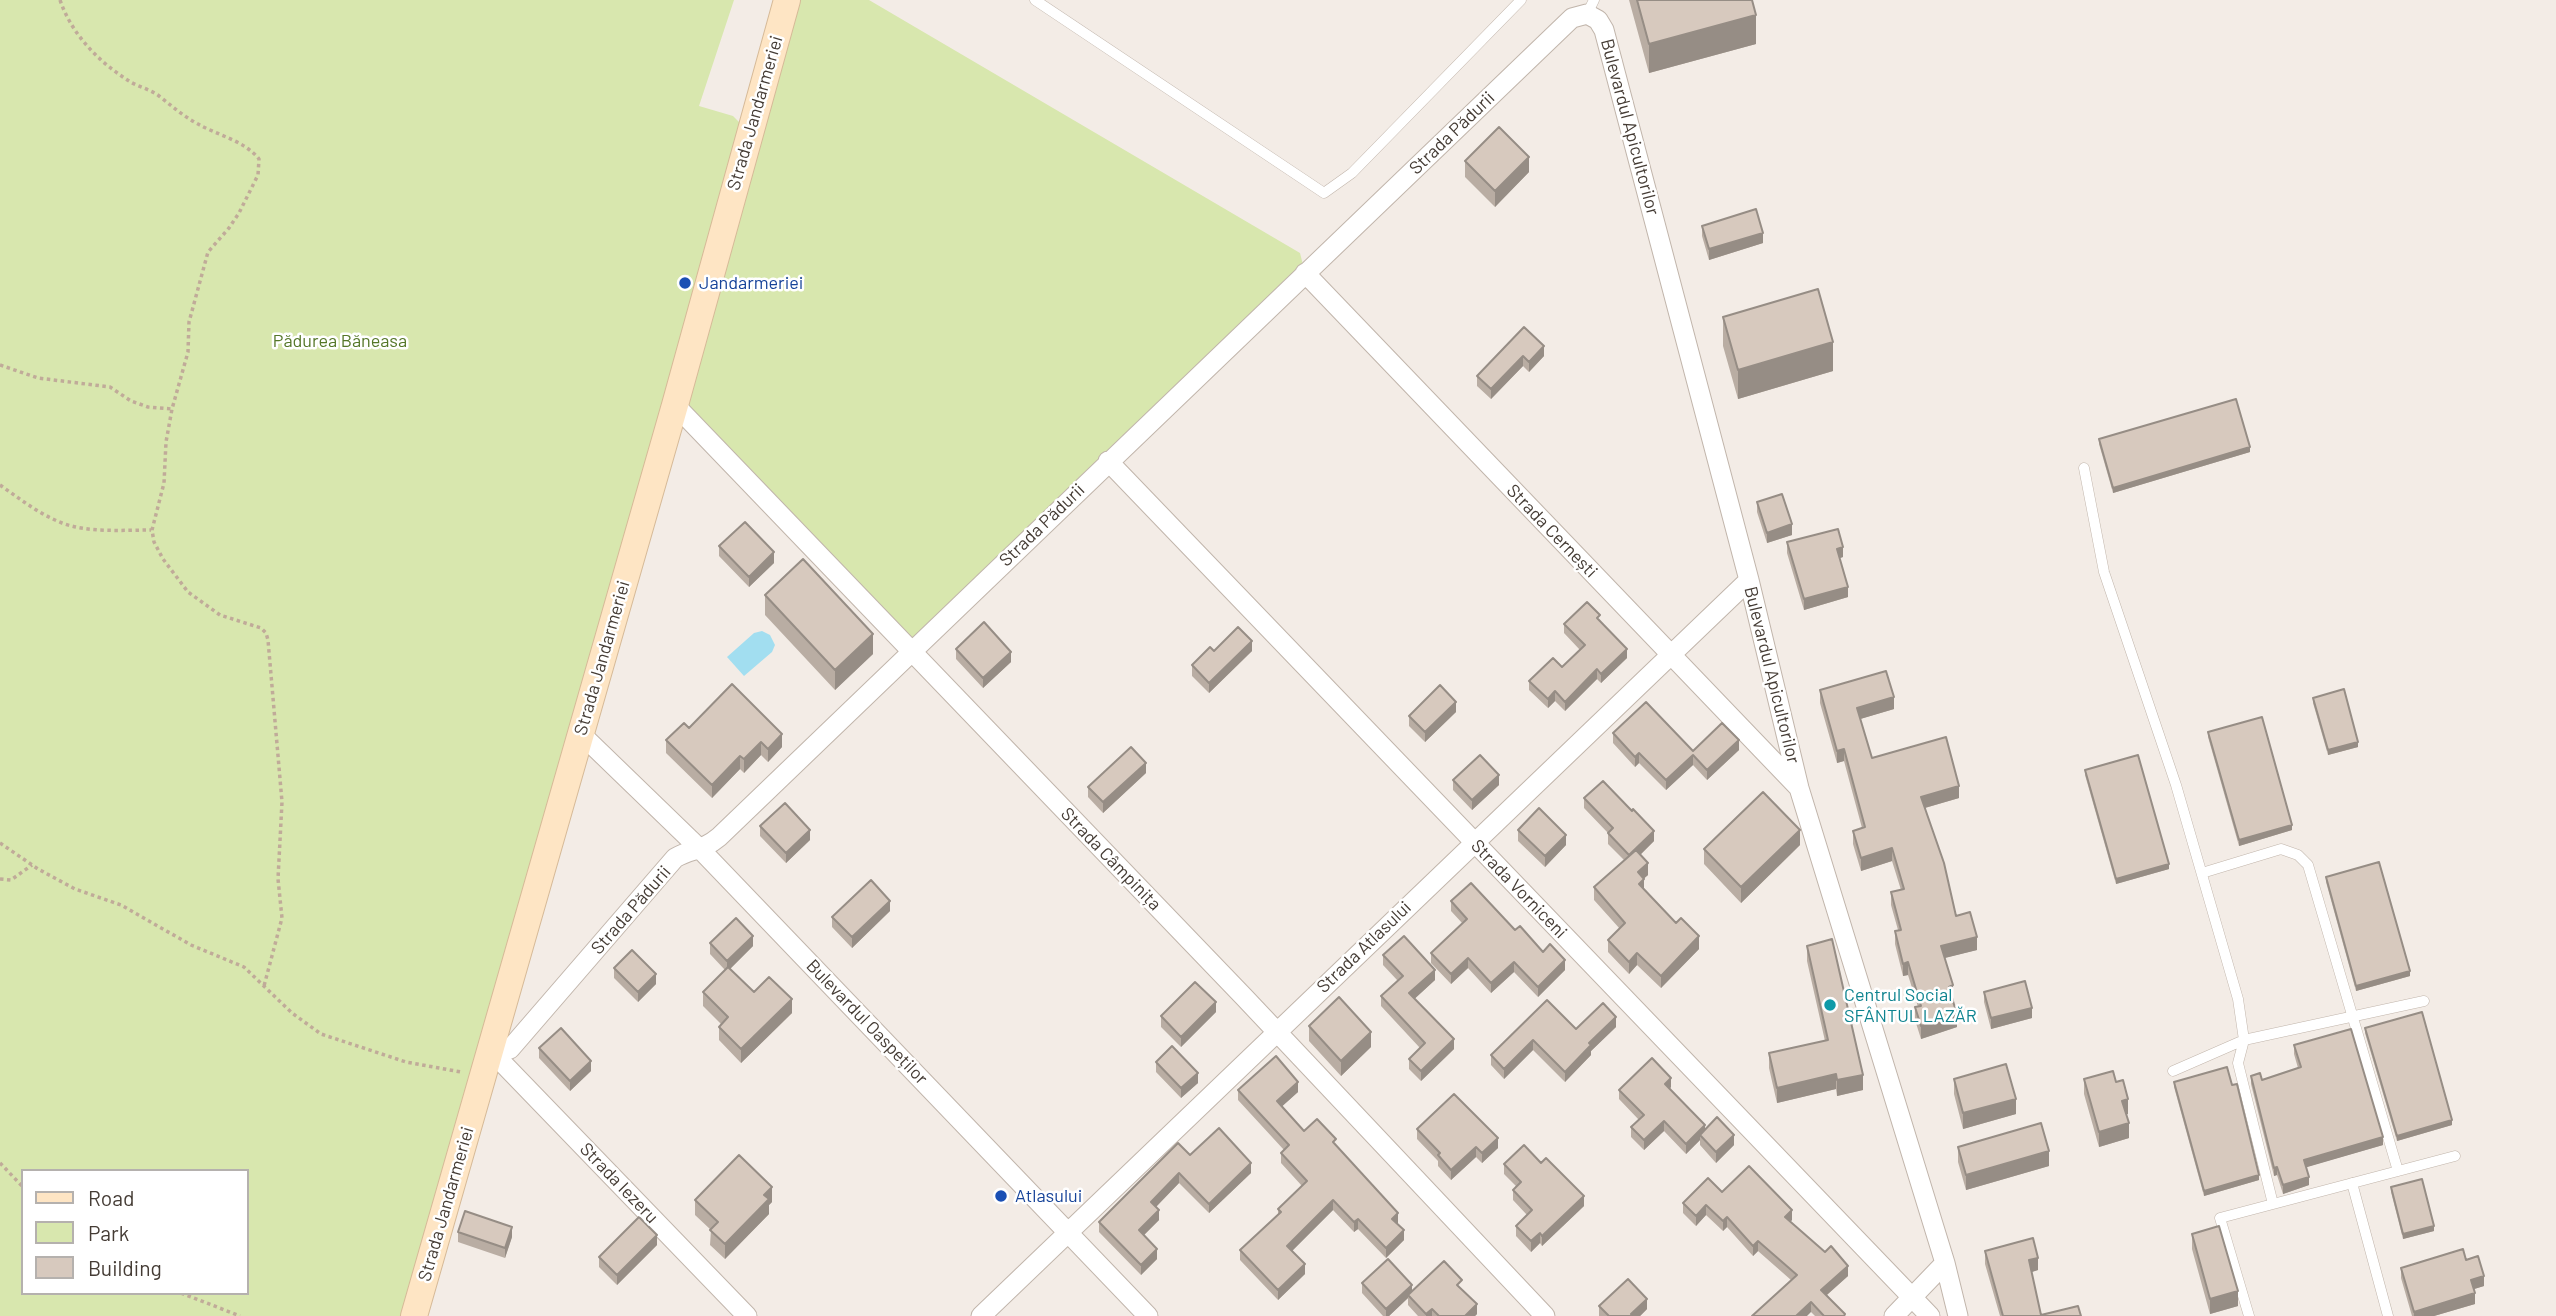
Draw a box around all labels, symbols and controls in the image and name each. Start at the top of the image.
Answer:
street label: Strada Jandarmeriei [723,33,787,193]
street label: Bulevardul Apicultorilor [1596,36,1664,218]
street label: Strada Pădurii [1405,87,1499,179]
place label: Jandarmeriei [699,272,803,294]
marker: Jandarmeriei [677,275,693,291]
park label: Pădurea Băneasa [273,330,407,352]
street label: Strada Pădurii [995,479,1089,571]
street label: Strada Cernești [1502,480,1602,582]
street label: Strada Jandarmeriei [570,578,634,738]
street label: Bulevardul Apicultorilor [1740,584,1804,766]
street label: Strada Câmpinița [1056,803,1166,915]
street label: Strada Vorniceni [1466,835,1572,943]
street label: Strada Pădurii [587,861,675,959]
street label: Strada Atlasului [1312,897,1416,997]
street label: Bulevardul Oaspeților [802,955,932,1089]
place label: Centrul Social SFÂNTUL LAZĂR [1844,984,1977,1026]
marker: Centrul Social SFÂNTUL LAZĂR [1822,997,1838,1013]
street label: Strada Jandarmeriei [414,1124,478,1284]
street label: Strada Iezeru [575,1138,663,1228]
legend [21,1169,248,1295]
text: Road [88,1185,134,1210]
place label: Atlasului [1015,1185,1082,1207]
marker: Atlasului [993,1188,1009,1204]
text: Park [88,1220,129,1245]
text: Building [88,1255,162,1280]

